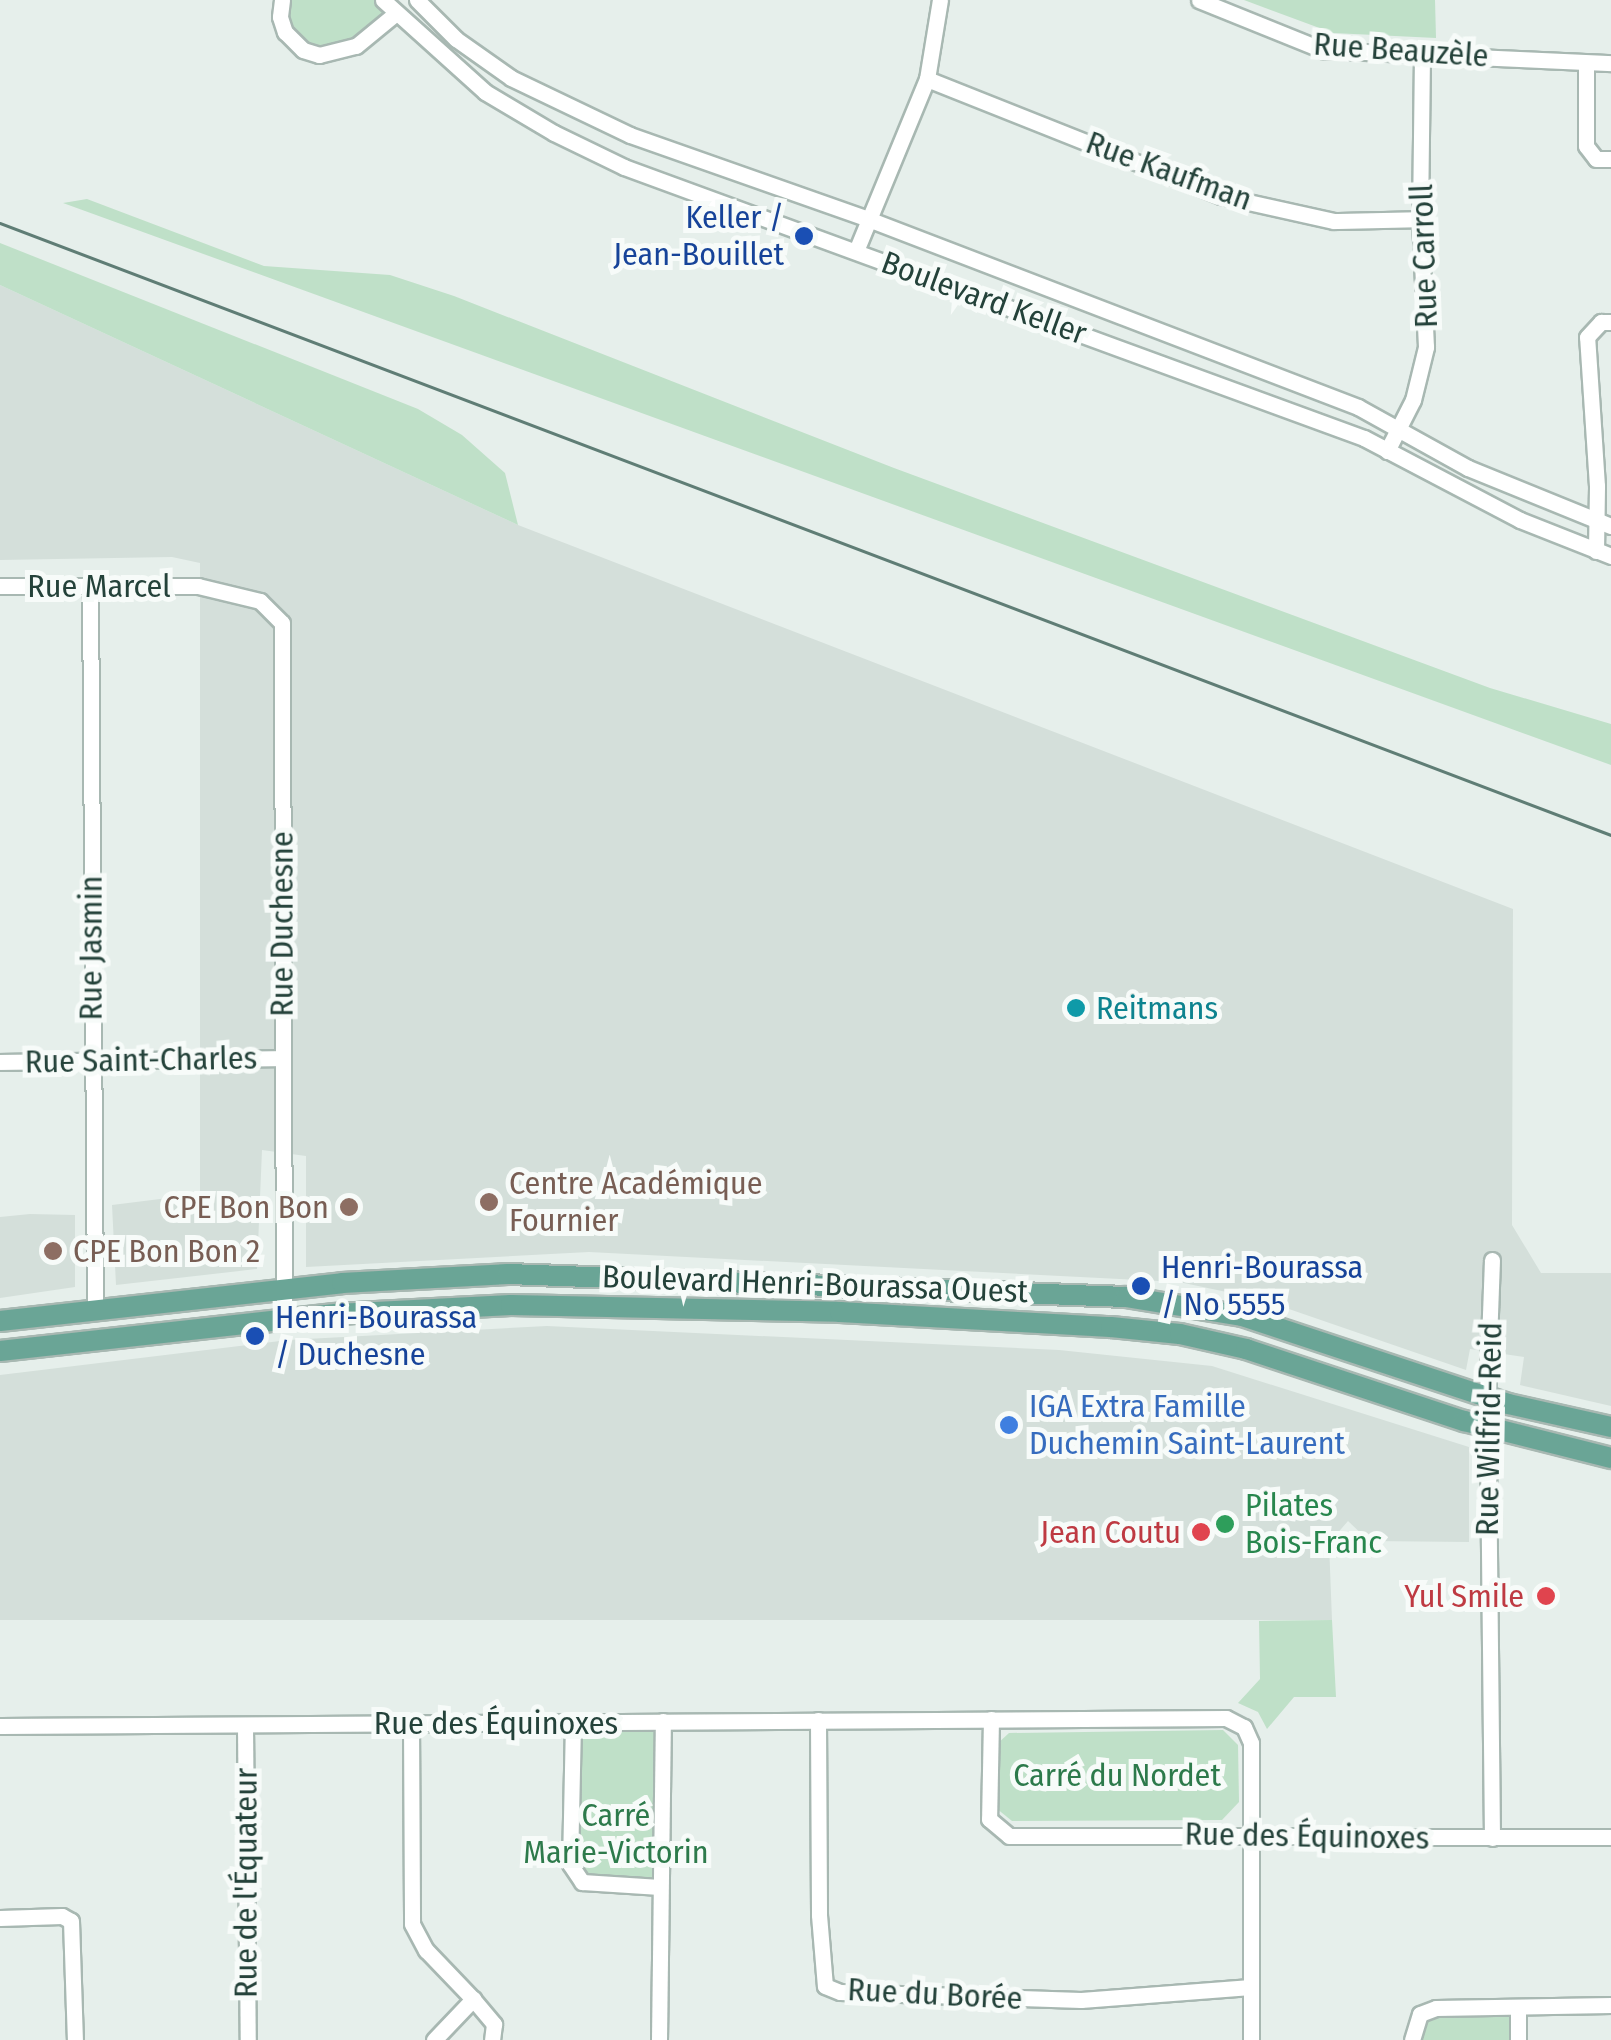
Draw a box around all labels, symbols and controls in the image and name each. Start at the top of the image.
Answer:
street label: Rue Beauzèle [1312,25,1490,75]
street label: Rue Kaufman [1081,123,1257,219]
street label: Rue Carroll [1402,183,1446,329]
place label: Keller / Jean-Bouillet [613,199,784,274]
marker: Keller / Jean-Bouillet [793,225,815,247]
street label: Boulevard Keller [876,243,1092,353]
street label: Rue Marcel [27,567,171,605]
street label: Rue Duchesne [263,831,301,1017]
street label: Rue Jasmin [72,876,110,1020]
place label: Reitmans [1096,989,1218,1027]
marker: Reitmans [1065,997,1087,1019]
street label: Rue Saint-Charles [24,1039,258,1081]
place label: Centre Académique Fournier [509,1165,763,1240]
place label: CPE Bon Bon [164,1188,329,1226]
marker: Centre Académique Fournier [478,1191,500,1213]
marker: CPE Bon Bon [338,1196,360,1218]
place label: CPE Bon Bon 2 [73,1232,260,1270]
marker: CPE Bon Bon 2 [42,1240,64,1262]
place label: Henri-Bourassa / No 5555 [1161,1249,1363,1324]
street label: Boulevard Henri-Bourassa Ouest [601,1257,1029,1311]
marker: Henri-Bourassa / No 5555 [1130,1275,1152,1297]
place label: Henri-Bourassa / Duchesne [275,1299,477,1374]
street label: Rue Wilfrid-Reid [1468,1322,1510,1536]
marker: Henri-Bourassa / Duchesne [244,1325,266,1347]
place label: IGA Extra Famille Duchemin Saint-Laurent [1029,1388,1345,1463]
marker: IGA Extra Famille Duchemin Saint-Laurent [998,1414,1020,1436]
place label: Pilates Bois-Franc [1245,1487,1382,1562]
place label: Jean Coutu [1040,1513,1181,1551]
marker: Pilates Bois-Franc [1214,1513,1236,1535]
marker: Jean Coutu [1190,1521,1212,1543]
place label: Yul Smile [1404,1577,1524,1615]
marker: Yul Smile [1533,1583,1559,1609]
street label: Rue des Équinoxes [374,1704,618,1742]
park label: Carré du Nordet [1013,1756,1221,1794]
street label: Rue de l'Équateur [227,1768,265,1998]
park label: Carré Marie-Victorin [523,1797,709,1872]
street label: Rue des Équinoxes [1184,1815,1430,1857]
street label: Rue du Borée [847,1970,1023,2018]

